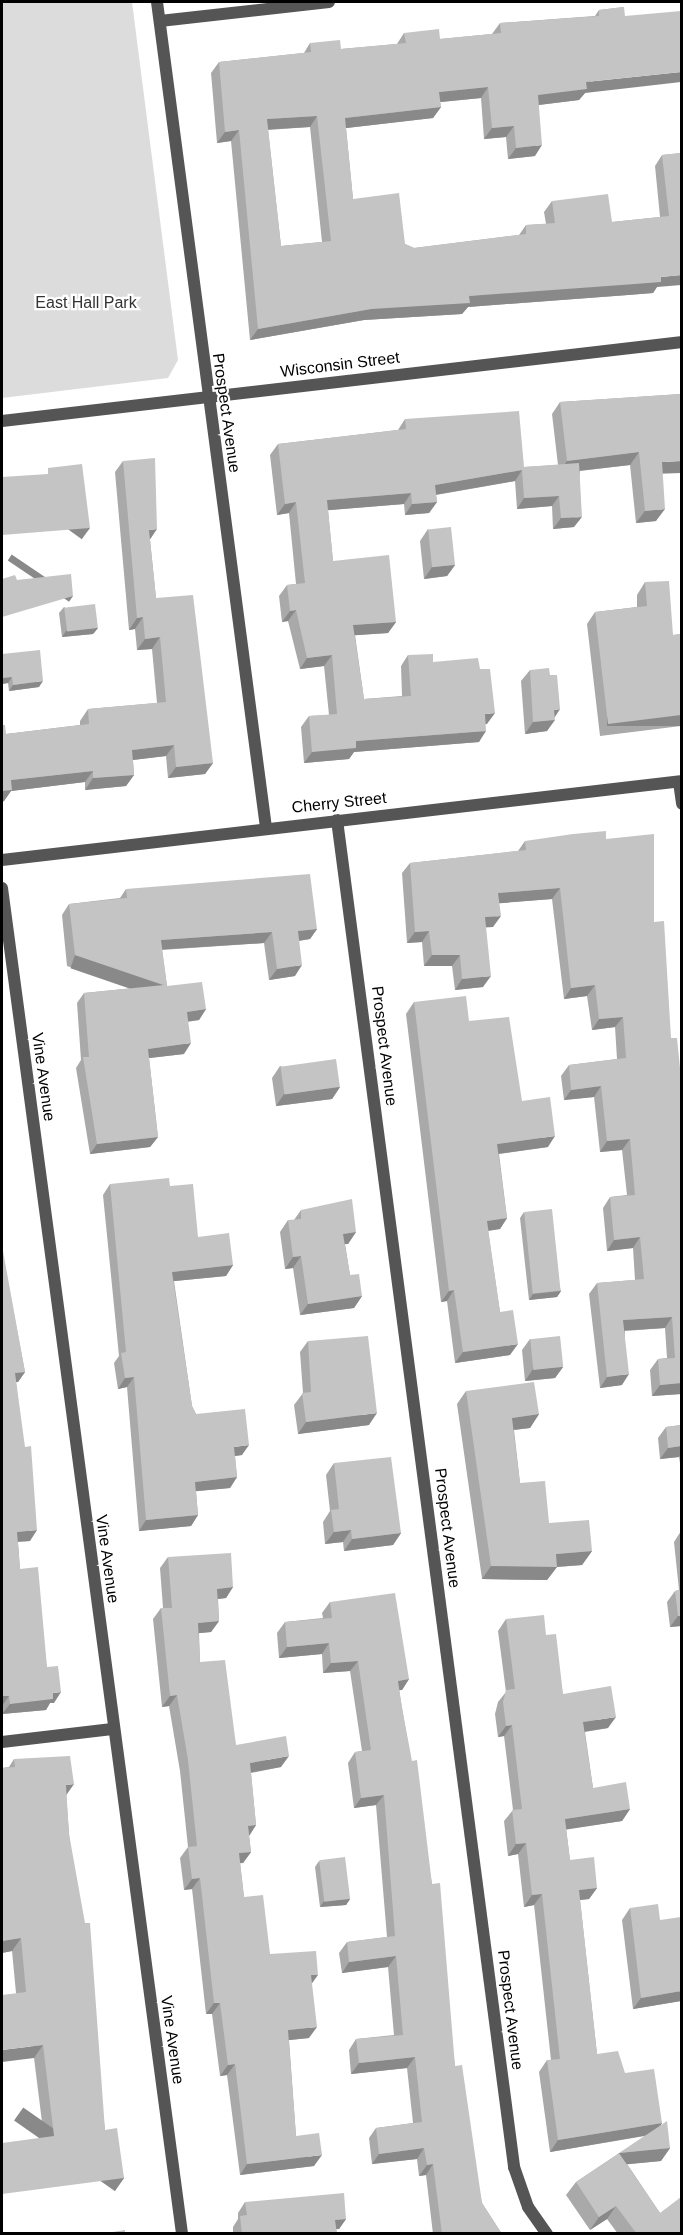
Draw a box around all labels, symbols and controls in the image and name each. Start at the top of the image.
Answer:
park label: East Hall Park [35,293,137,313]
street label: Wisconsin Street [279,348,401,382]
street label: Prospect Avenue [208,351,244,475]
street label: Cherry Street [291,788,387,818]
street label: Prospect Avenue [367,985,401,1107]
street label: Vine Avenue [27,1031,59,1123]
street label: Prospect Avenue [430,1467,464,1589]
street label: Vine Avenue [91,1513,123,1605]
street label: Prospect Avenue [493,1949,527,2071]
street label: Vine Avenue [156,1994,188,2086]

